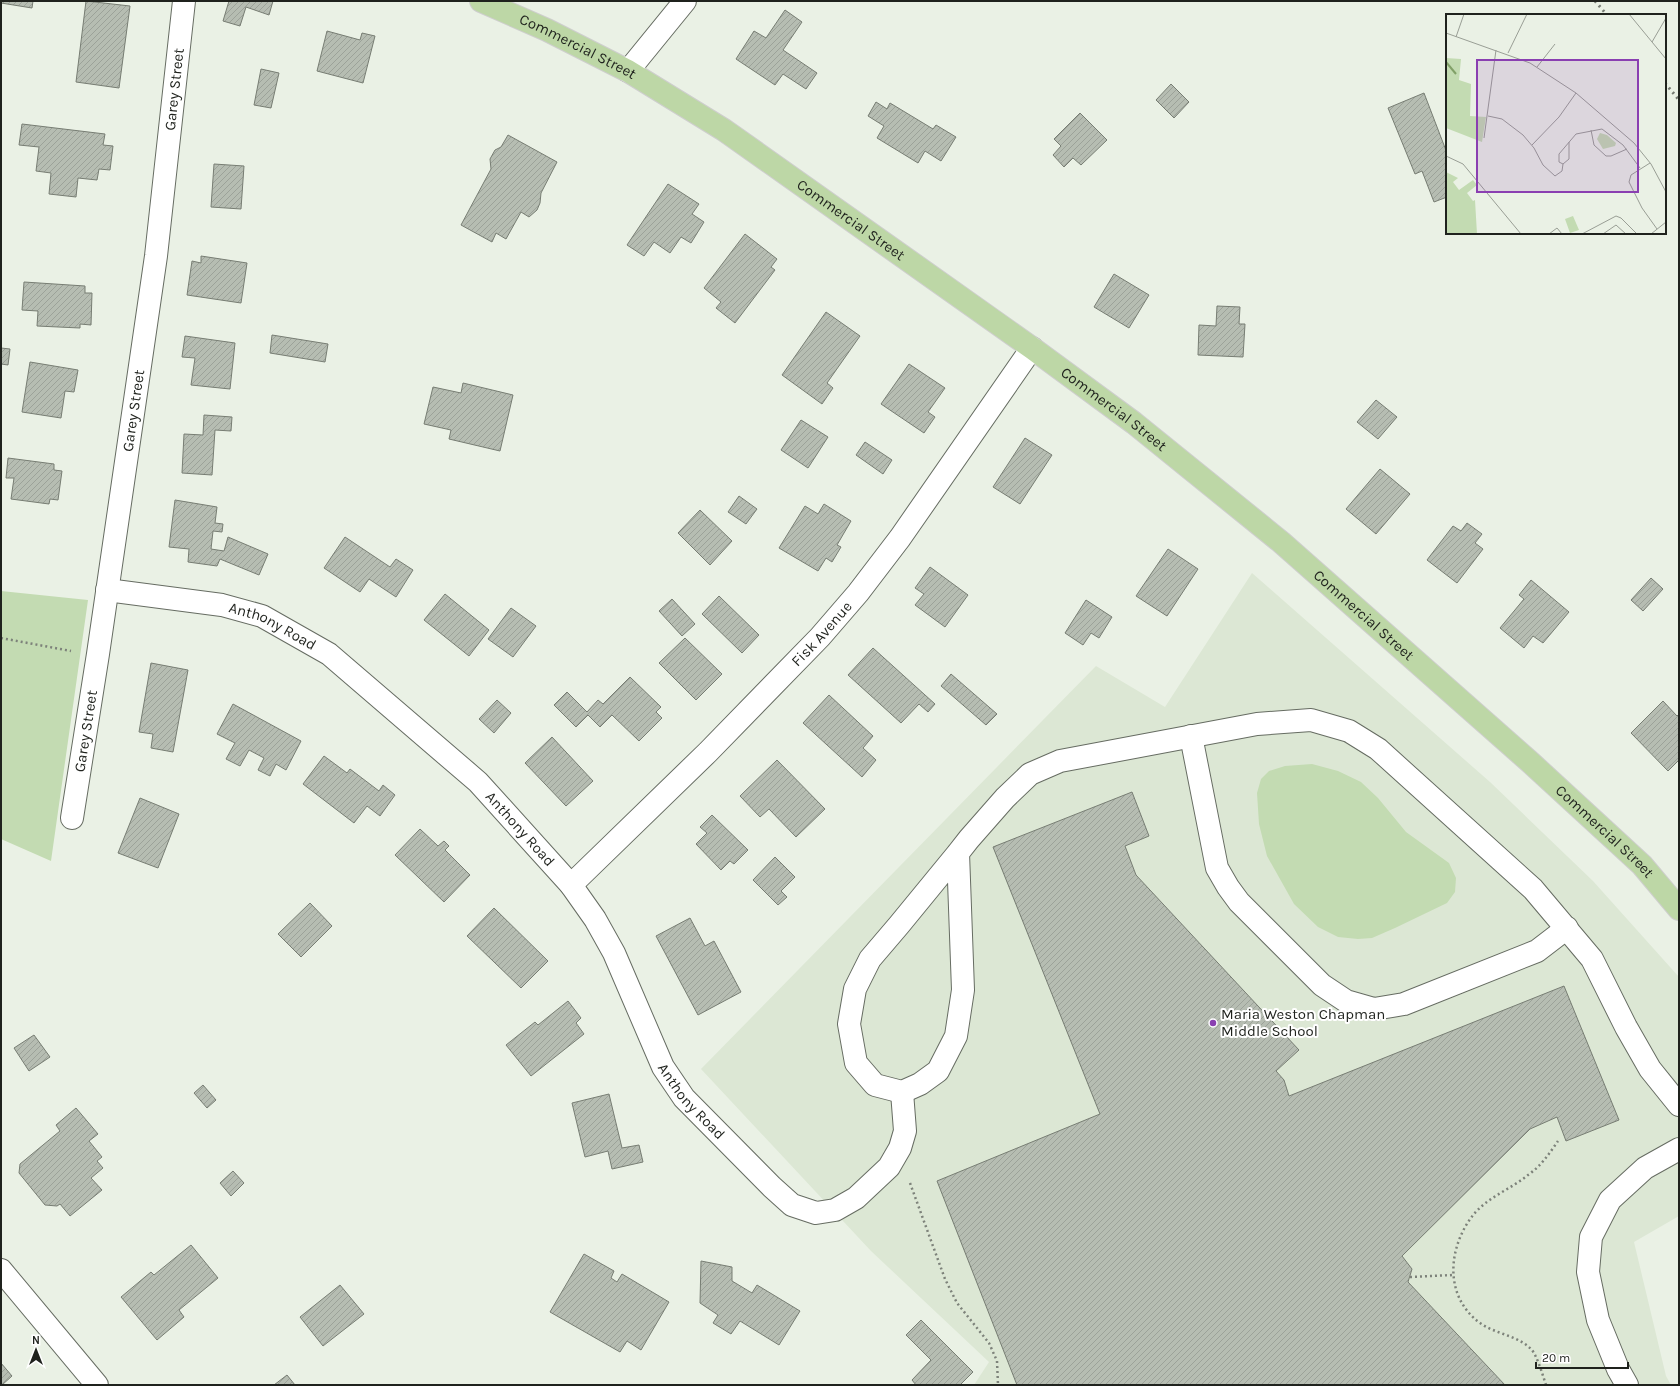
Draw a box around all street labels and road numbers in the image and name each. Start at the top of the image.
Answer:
street label: Commercial Street [517,10,640,83]
street label: Garey Street [161,47,188,131]
street label: Commercial Street [793,175,909,264]
street label: Commercial Street [1057,363,1171,455]
street label: Garey Street [119,368,148,453]
street label: Commercial Street [1310,566,1418,664]
street label: Anthony Road [227,598,319,654]
street label: Fisk Avenue [788,598,856,670]
street label: Garey Street [70,688,101,773]
street label: Commercial Street [1552,781,1658,882]
street label: Anthony Road [482,788,559,870]
street label: Anthony Road [654,1060,729,1143]

